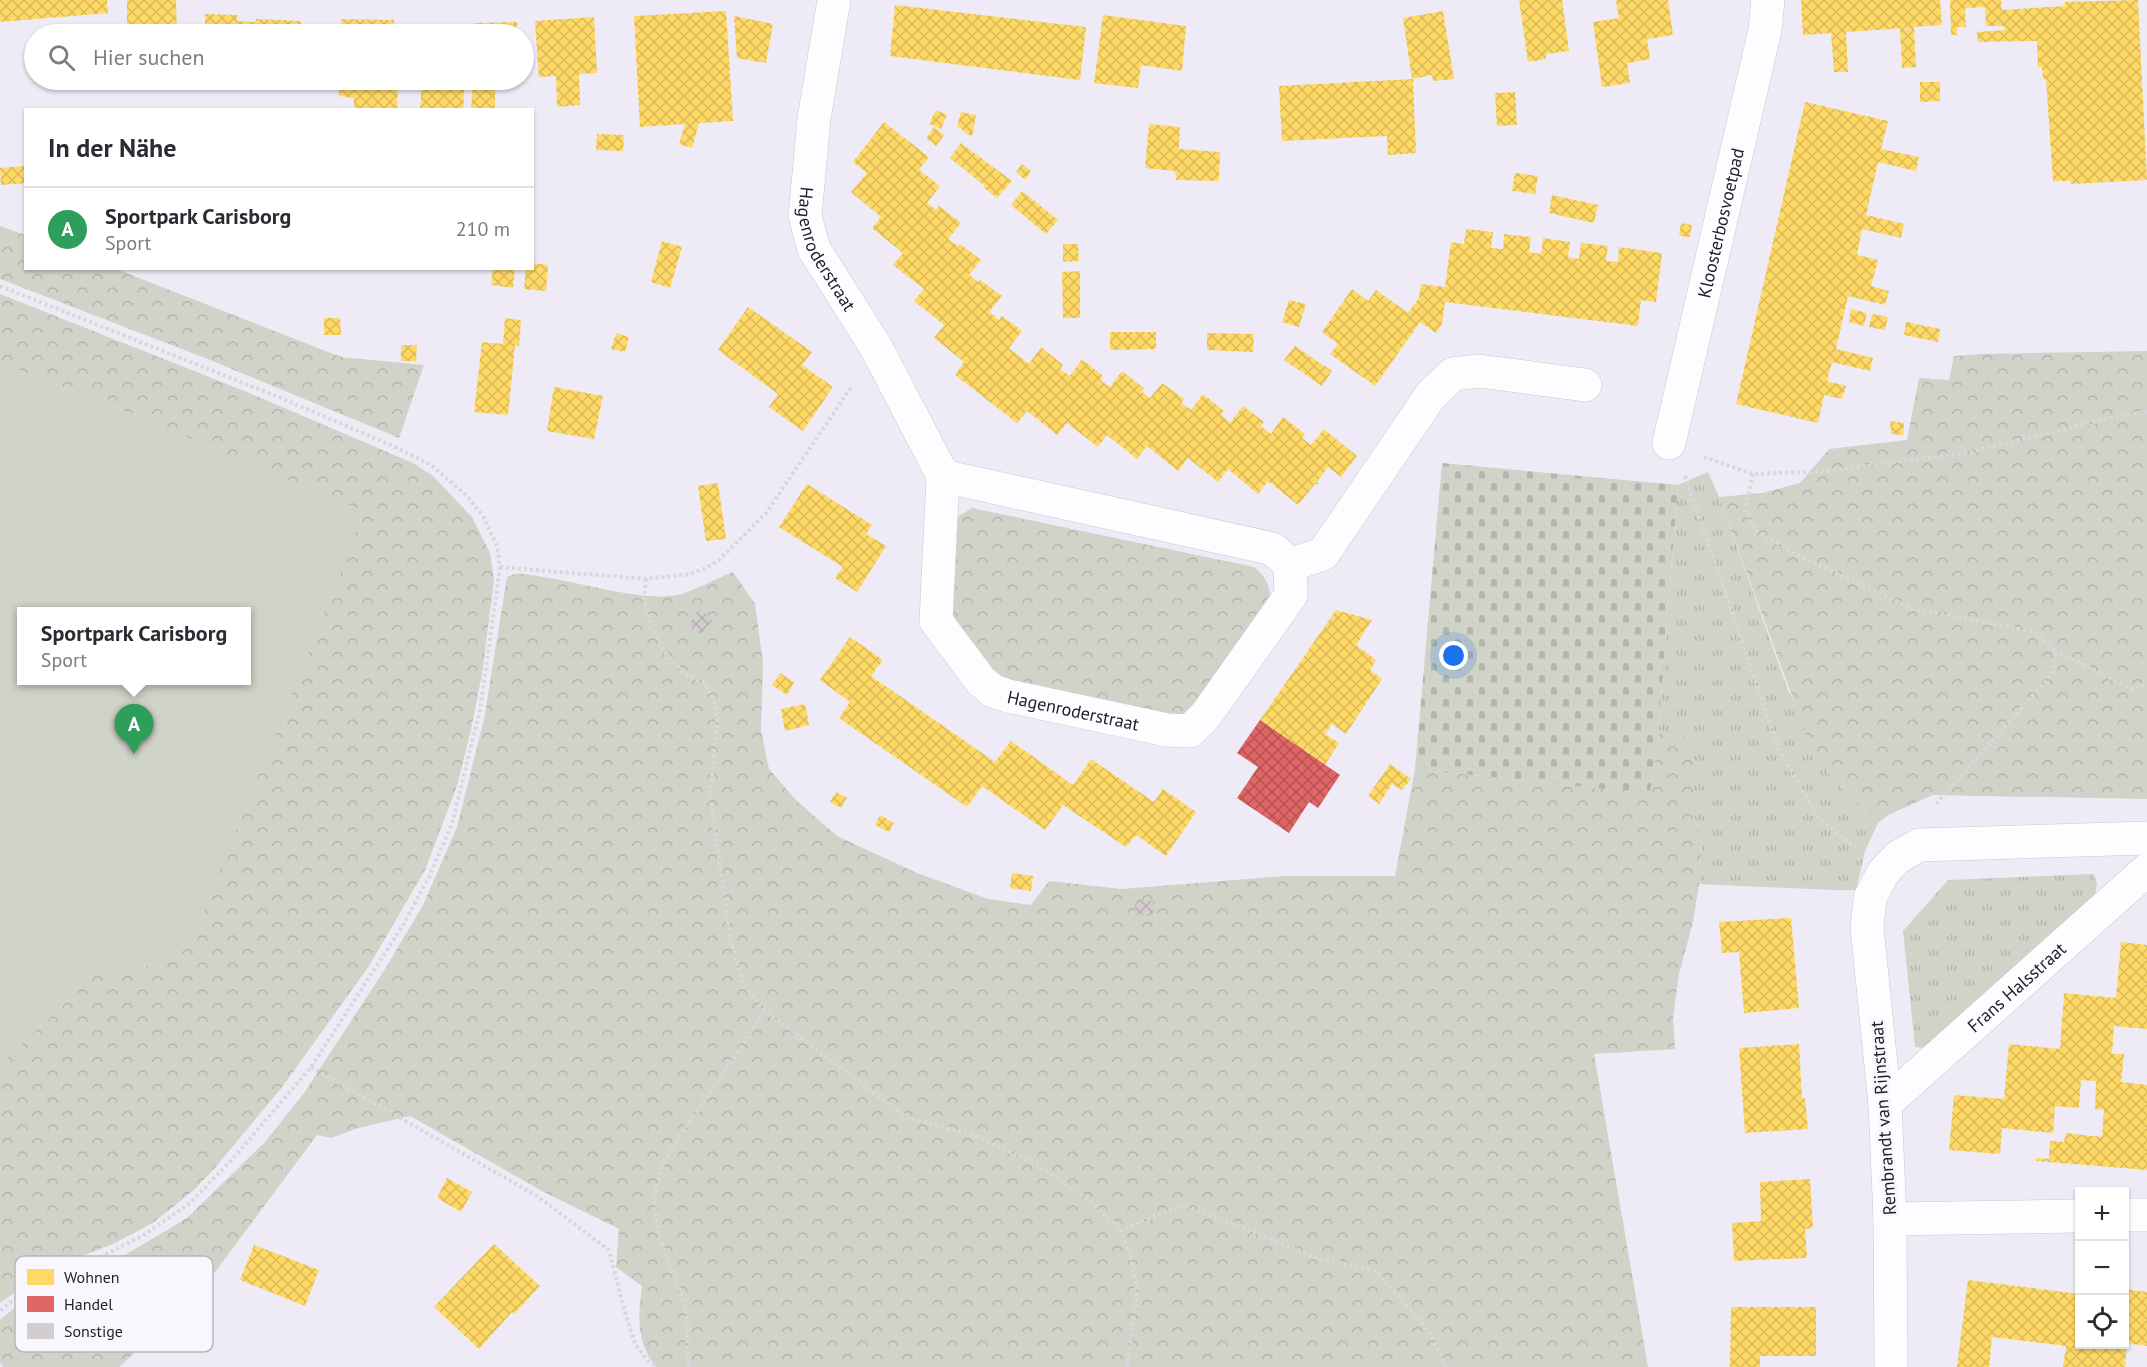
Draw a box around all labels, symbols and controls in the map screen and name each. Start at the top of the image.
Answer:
search box [24,24,534,90]
icon: search [45,41,78,74]
text: Hier suchen [93,43,205,71]
text: In der Nähe [48,131,176,164]
street label: Kloosterbosvoetpad [1692,146,1749,300]
street label: Hagenroderstraat [793,186,861,315]
text: Sportpark Carisborg [105,202,291,230]
text: A [61,216,74,242]
text: 210 m [456,216,510,242]
text: Sport [105,230,151,256]
popup [17,607,251,685]
text: Sportpark Carisborg [41,619,227,647]
your location [1439,641,1468,670]
text: Sport [41,647,87,673]
street label: Hagenroderstraat [1005,685,1141,735]
pin: A [114,704,154,754]
street label: Frans Halsstraat [1962,937,2070,1037]
street label: Rembrandt van Rijnstraat [1865,1020,1901,1216]
map controls [2075,1187,2129,1349]
button: + [2075,1187,2129,1241]
button: − [2075,1241,2129,1295]
legend [15,1256,213,1352]
text: Wohnen [64,1267,120,1287]
text: Handel [64,1294,113,1314]
button: locate [2075,1295,2129,1349]
text: Sonstige [64,1321,123,1341]

